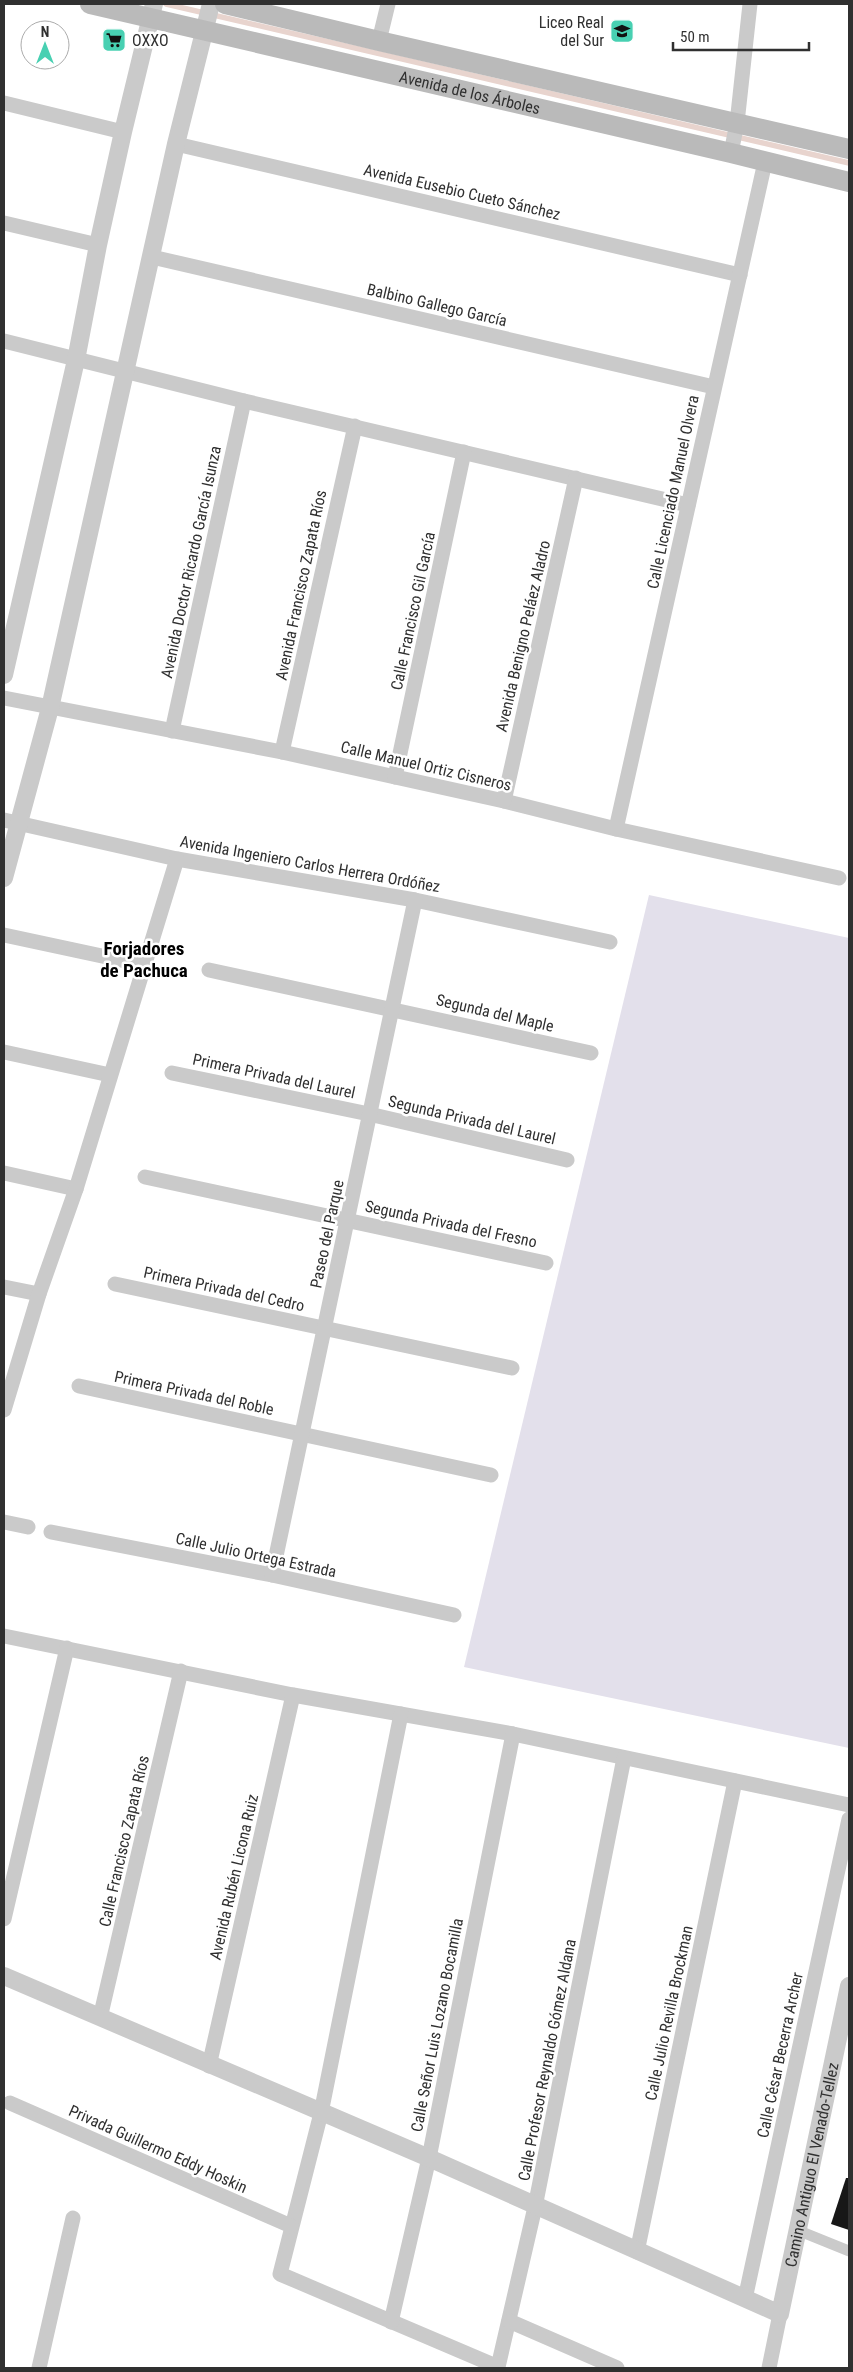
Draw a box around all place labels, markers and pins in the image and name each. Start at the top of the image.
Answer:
place label: Liceo Real del Sur [539,13,604,50]
school or university icon: Liceo Real del Sur [609,18,635,44]
supermarket icon: OXXO [101,27,127,53]
place label: OXXO [132,31,169,50]

